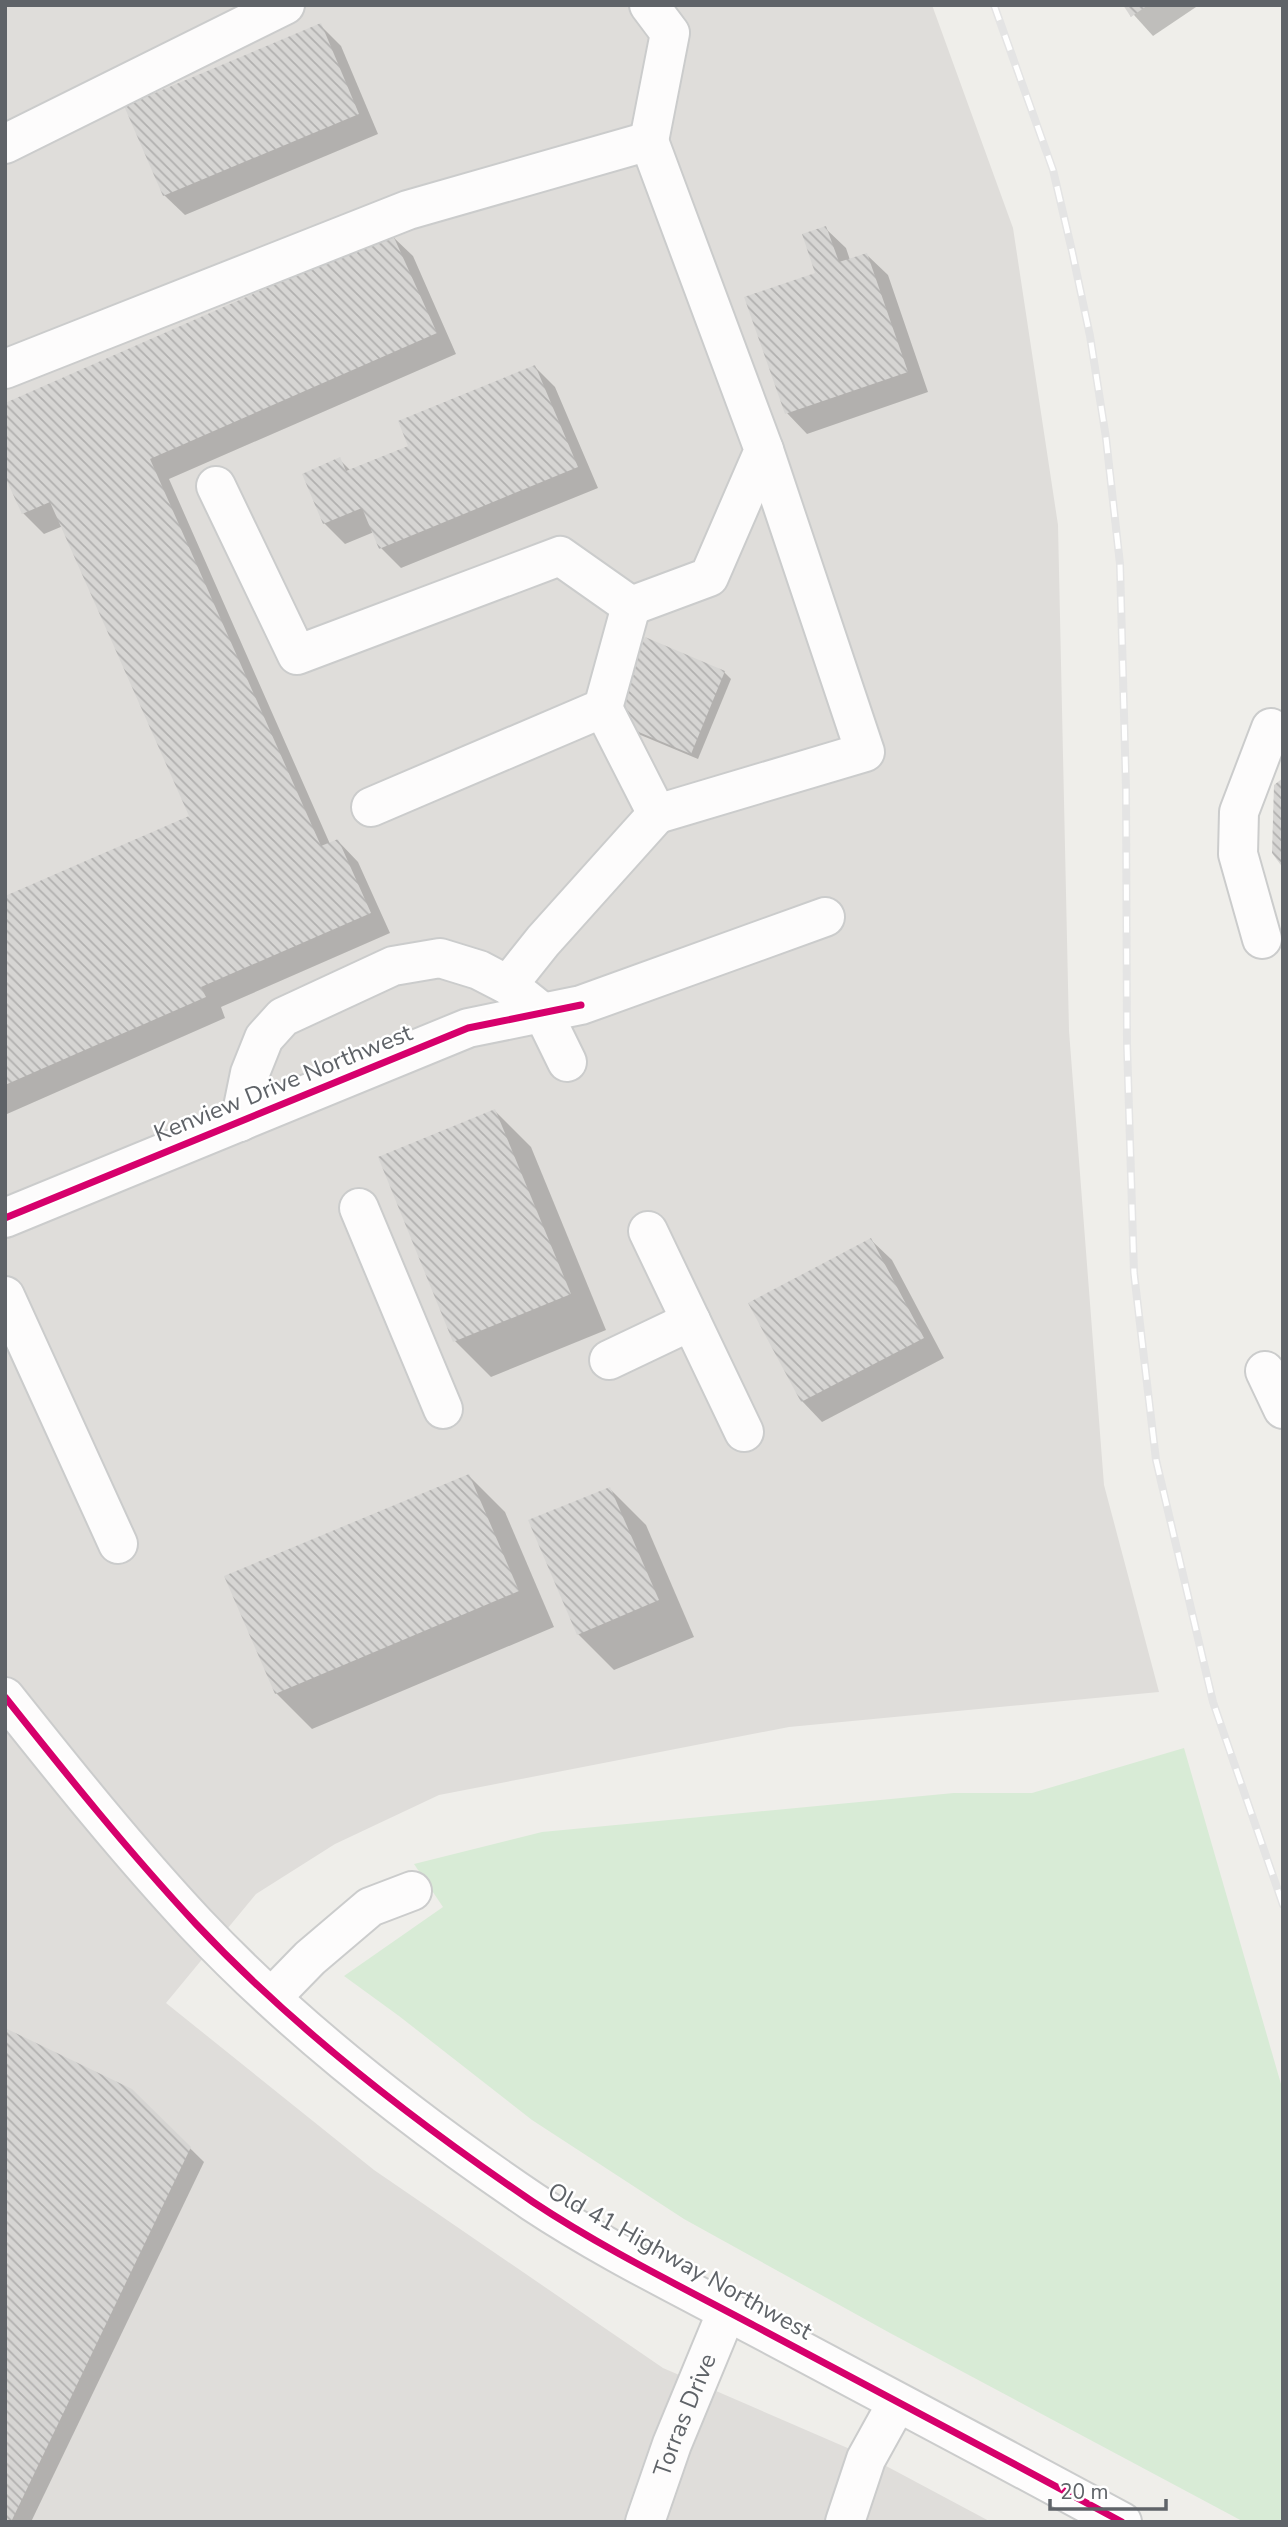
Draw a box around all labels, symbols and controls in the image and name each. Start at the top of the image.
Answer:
street label: Kenview Drive Northwest [149,1016,417,1150]
street label: Old 41 Highway Northwest [542,2175,819,2347]
street label: Torras Drive [646,2349,724,2481]
scale bar [1050,2468,1166,2512]
text: 20 m [1060,2478,1109,2506]

